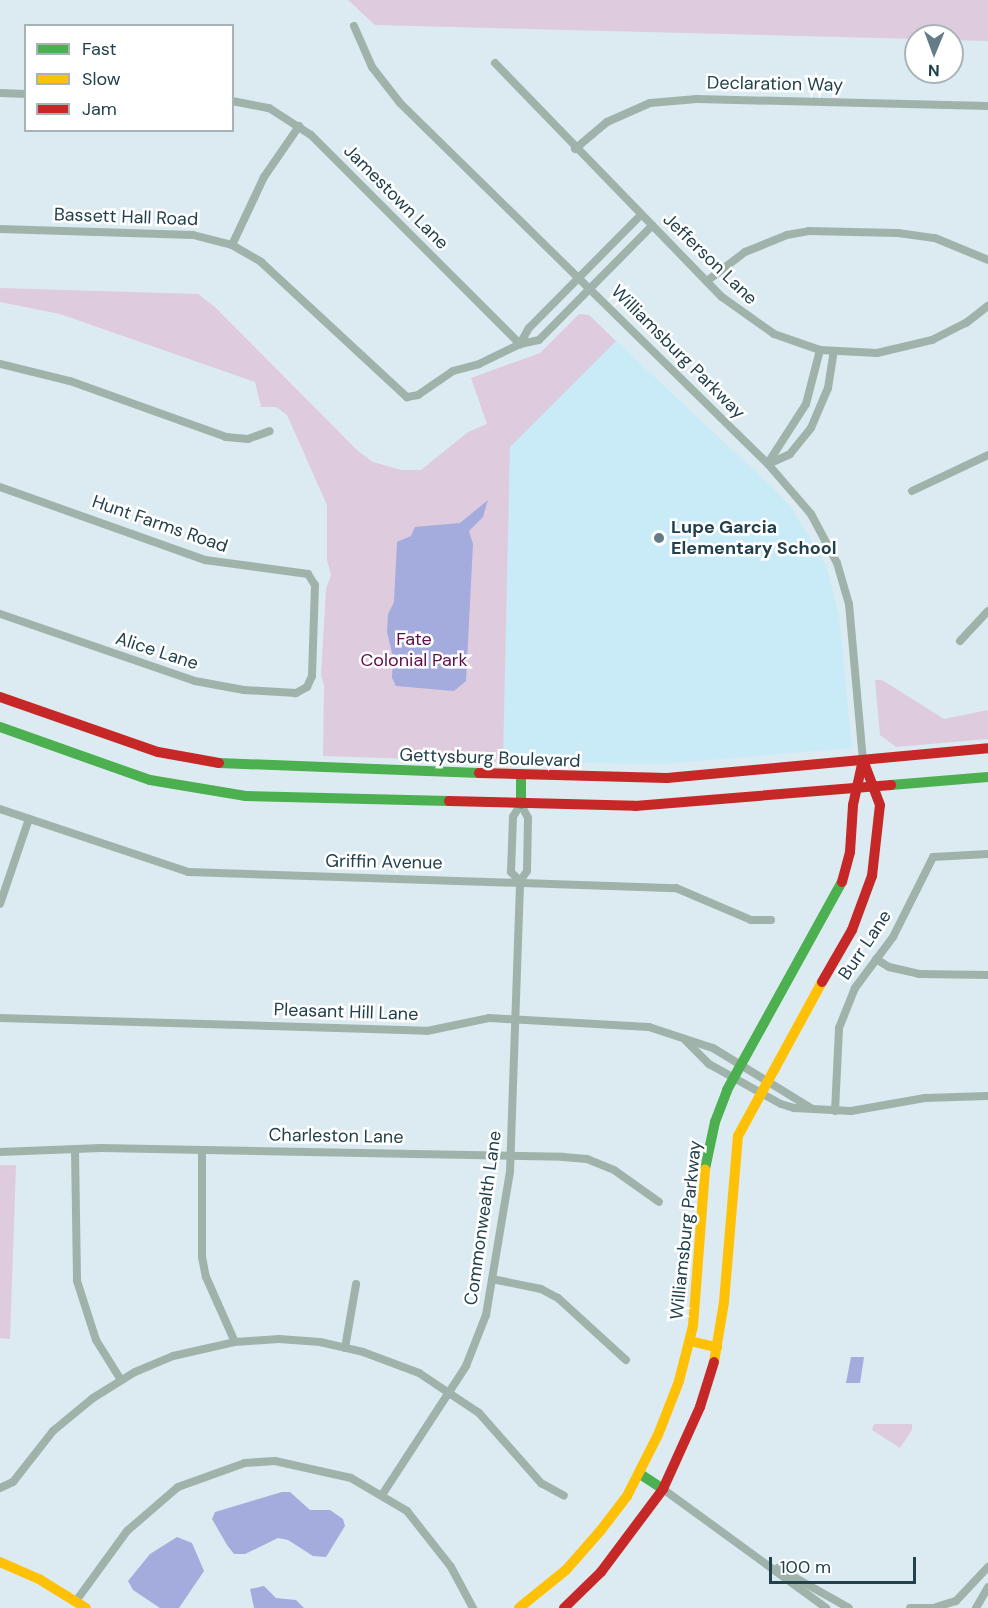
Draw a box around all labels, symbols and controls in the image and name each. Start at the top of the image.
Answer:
legend [24,24,234,132]
north arrow [904,24,964,84]
text: Fast [82,37,117,61]
text: N [928,60,940,81]
text: Slow [82,67,121,91]
street label: Declaration Way [707,72,843,96]
text: Jam [82,97,117,121]
street label: Jamestown Lane [339,140,453,254]
street label: Bassett Hall Road [54,204,198,230]
street label: Jefferson Lane [658,209,762,309]
street label: Williamsburg Parkway [607,281,749,423]
street label: Hunt Farms Road [89,491,231,557]
place label: Lupe Garcia Elementary School [671,517,837,560]
marker: Lupe Garcia Elementary School [652,531,666,545]
street label: Alice Lane [113,628,201,674]
park label: Fate Colonial Park [360,629,468,672]
street label: Gettysburg Boulevard [399,744,581,772]
street label: Griffin Avenue [325,850,443,874]
street label: Burr Lane [834,906,896,984]
street label: Pleasant Hill Lane [273,999,419,1025]
street label: Charleston Lane [268,1124,404,1148]
street label: Commonwealth Lane [460,1129,506,1307]
street label: Williamsburg Parkway [666,1139,706,1321]
scale bar [772,1545,919,1583]
text: 100 m [780,1555,831,1579]

